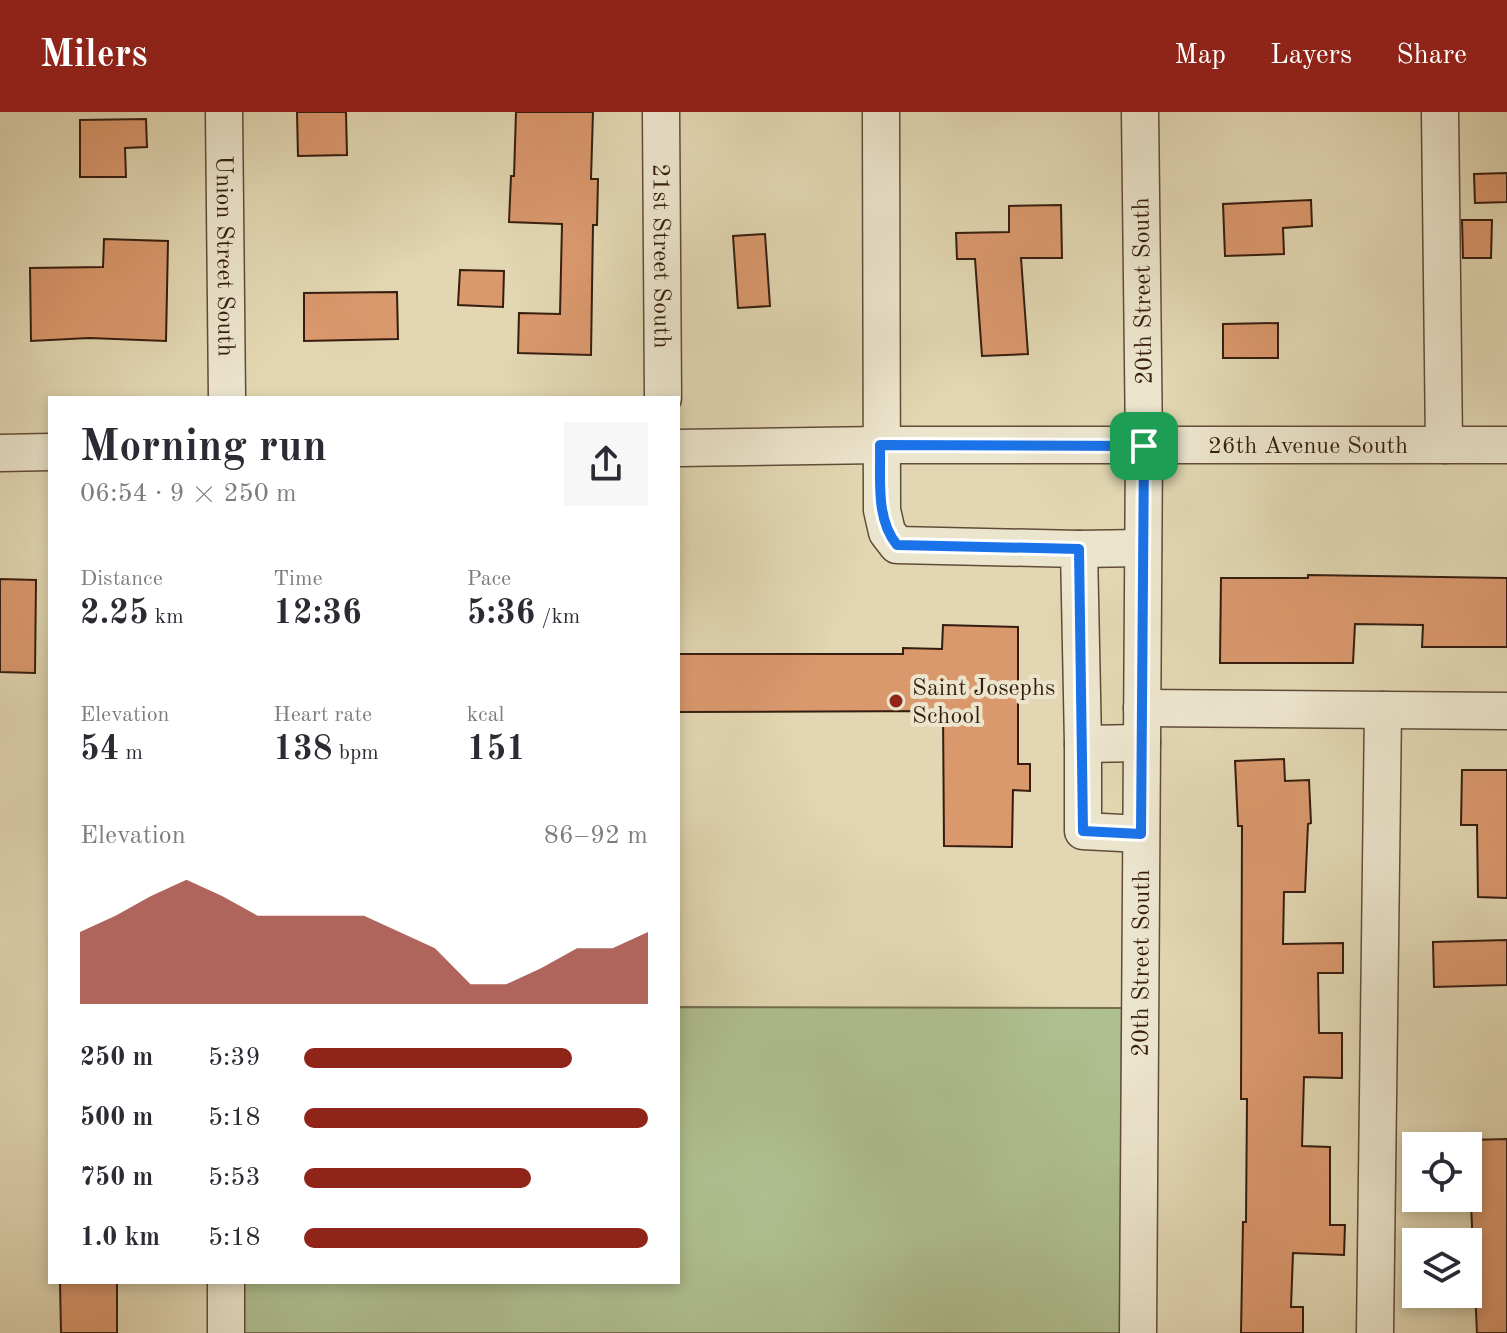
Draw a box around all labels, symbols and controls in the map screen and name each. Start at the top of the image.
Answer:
text: Milers [40,37,148,75]
text: Map [1174,42,1226,70]
text: Layers [1270,42,1352,70]
text: Share [1396,42,1467,70]
street label: Union Street South [210,155,237,357]
street label: 21st Street South [647,163,673,349]
street label: 20th Street South [1130,197,1158,385]
pin [1110,412,1178,480]
button: share [564,422,648,506]
icon: arrive [1122,424,1166,468]
text: Morning run [80,426,327,470]
street label: 26th Avenue South [1208,435,1408,459]
text: 06:54 · 9 × 250 m [80,481,297,507]
text: Distance [80,568,163,590]
text: Time [273,568,323,590]
text: Pace [467,568,511,590]
text: 2.25 [80,597,149,631]
text: 12:36 [273,597,362,631]
text: 5:36 [467,597,535,631]
text: km [149,606,184,628]
text: /km [535,606,580,628]
place label: Saint Josephs School [912,677,1056,729]
marker: Saint Josephs School [887,692,905,710]
text: Elevation [80,704,170,726]
text: Heart rate [273,704,372,726]
text: kcal [467,704,505,726]
text: 54 [80,733,119,767]
text: 138 [273,733,333,767]
text: 151 [467,733,526,767]
text: m [119,742,143,764]
text: bpm [333,742,379,764]
text: Elevation [80,823,186,849]
text: 86–92 m [544,823,648,849]
street label: 20th Street South [1130,869,1155,1057]
text: 250 m [80,1045,153,1071]
text: 5:39 [208,1045,261,1071]
text: 500 m [80,1105,153,1131]
text: 5:18 [208,1105,261,1131]
map controls [1402,1132,1482,1308]
button: locate [1402,1132,1482,1212]
text: 750 m [80,1165,153,1191]
text: 5:53 [208,1165,261,1191]
text: 1.0 km [80,1225,160,1251]
text: 5:18 [208,1225,261,1251]
button: layers [1402,1228,1482,1308]

